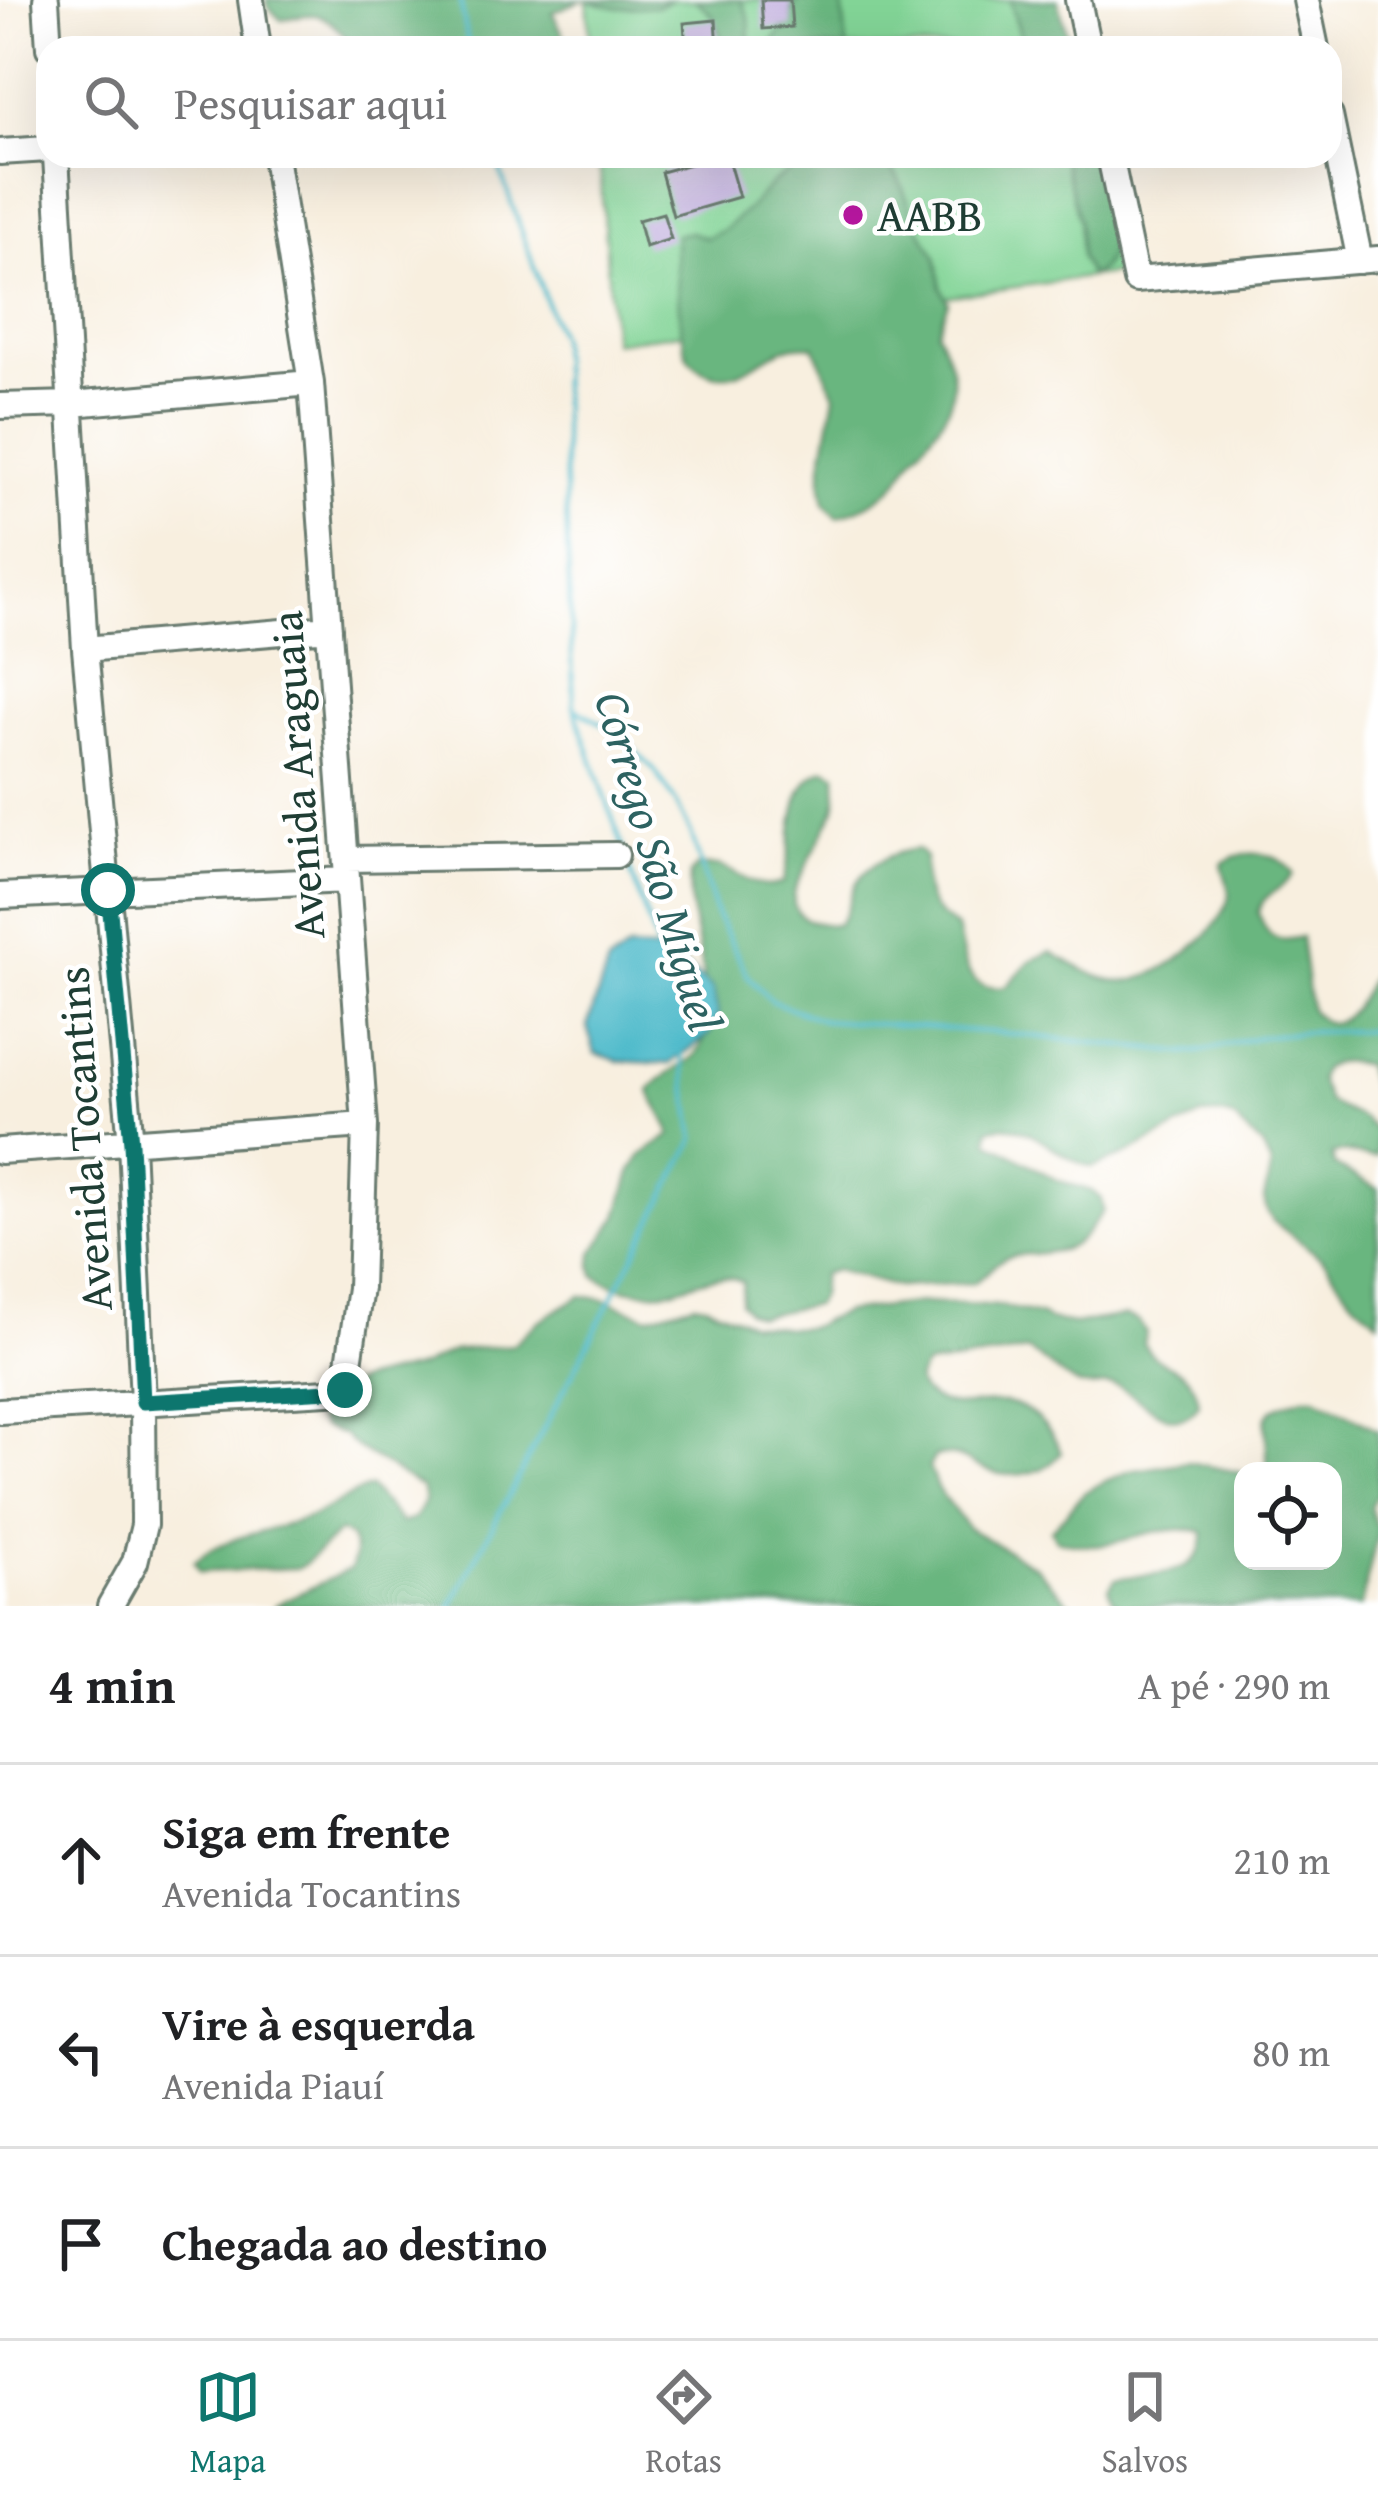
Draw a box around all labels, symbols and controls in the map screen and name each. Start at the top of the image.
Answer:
search box [36,36,1342,168]
icon: search [78,69,144,135]
text: Pesquisar aqui [174,70,447,135]
place label: AABB [877,182,983,247]
marker: AABB [840,202,866,228]
street label: Avenida Araguaia [253,609,340,942]
water label: Córrego São Miguel [577,683,742,1039]
route start [81,863,135,917]
street label: Avenida Tocantins [39,965,128,1313]
route end [318,1363,372,1417]
map controls [1234,1462,1342,1570]
button: locate [1234,1462,1342,1570]
text: 4 min [48,1647,175,1722]
text: A pé · 290 m [1138,1656,1330,1713]
text: Siga em frente [162,1799,450,1864]
icon: ahead [48,1827,114,1893]
text: 210 m [1233,1831,1330,1888]
text: Avenida Tocantins [162,1864,461,1921]
text: Vire à esquerda [162,1991,475,2056]
icon: left [48,2019,114,2085]
text: 80 m [1252,2023,1330,2080]
text: Avenida Piauí [162,2056,384,2113]
icon: arrive [48,2211,114,2277]
text: Chegada ao destino [162,2211,547,2276]
tab: Mapa [190,2364,266,2484]
tab: Rotas [646,2364,722,2484]
tab: Salvos [1101,2364,1188,2484]

